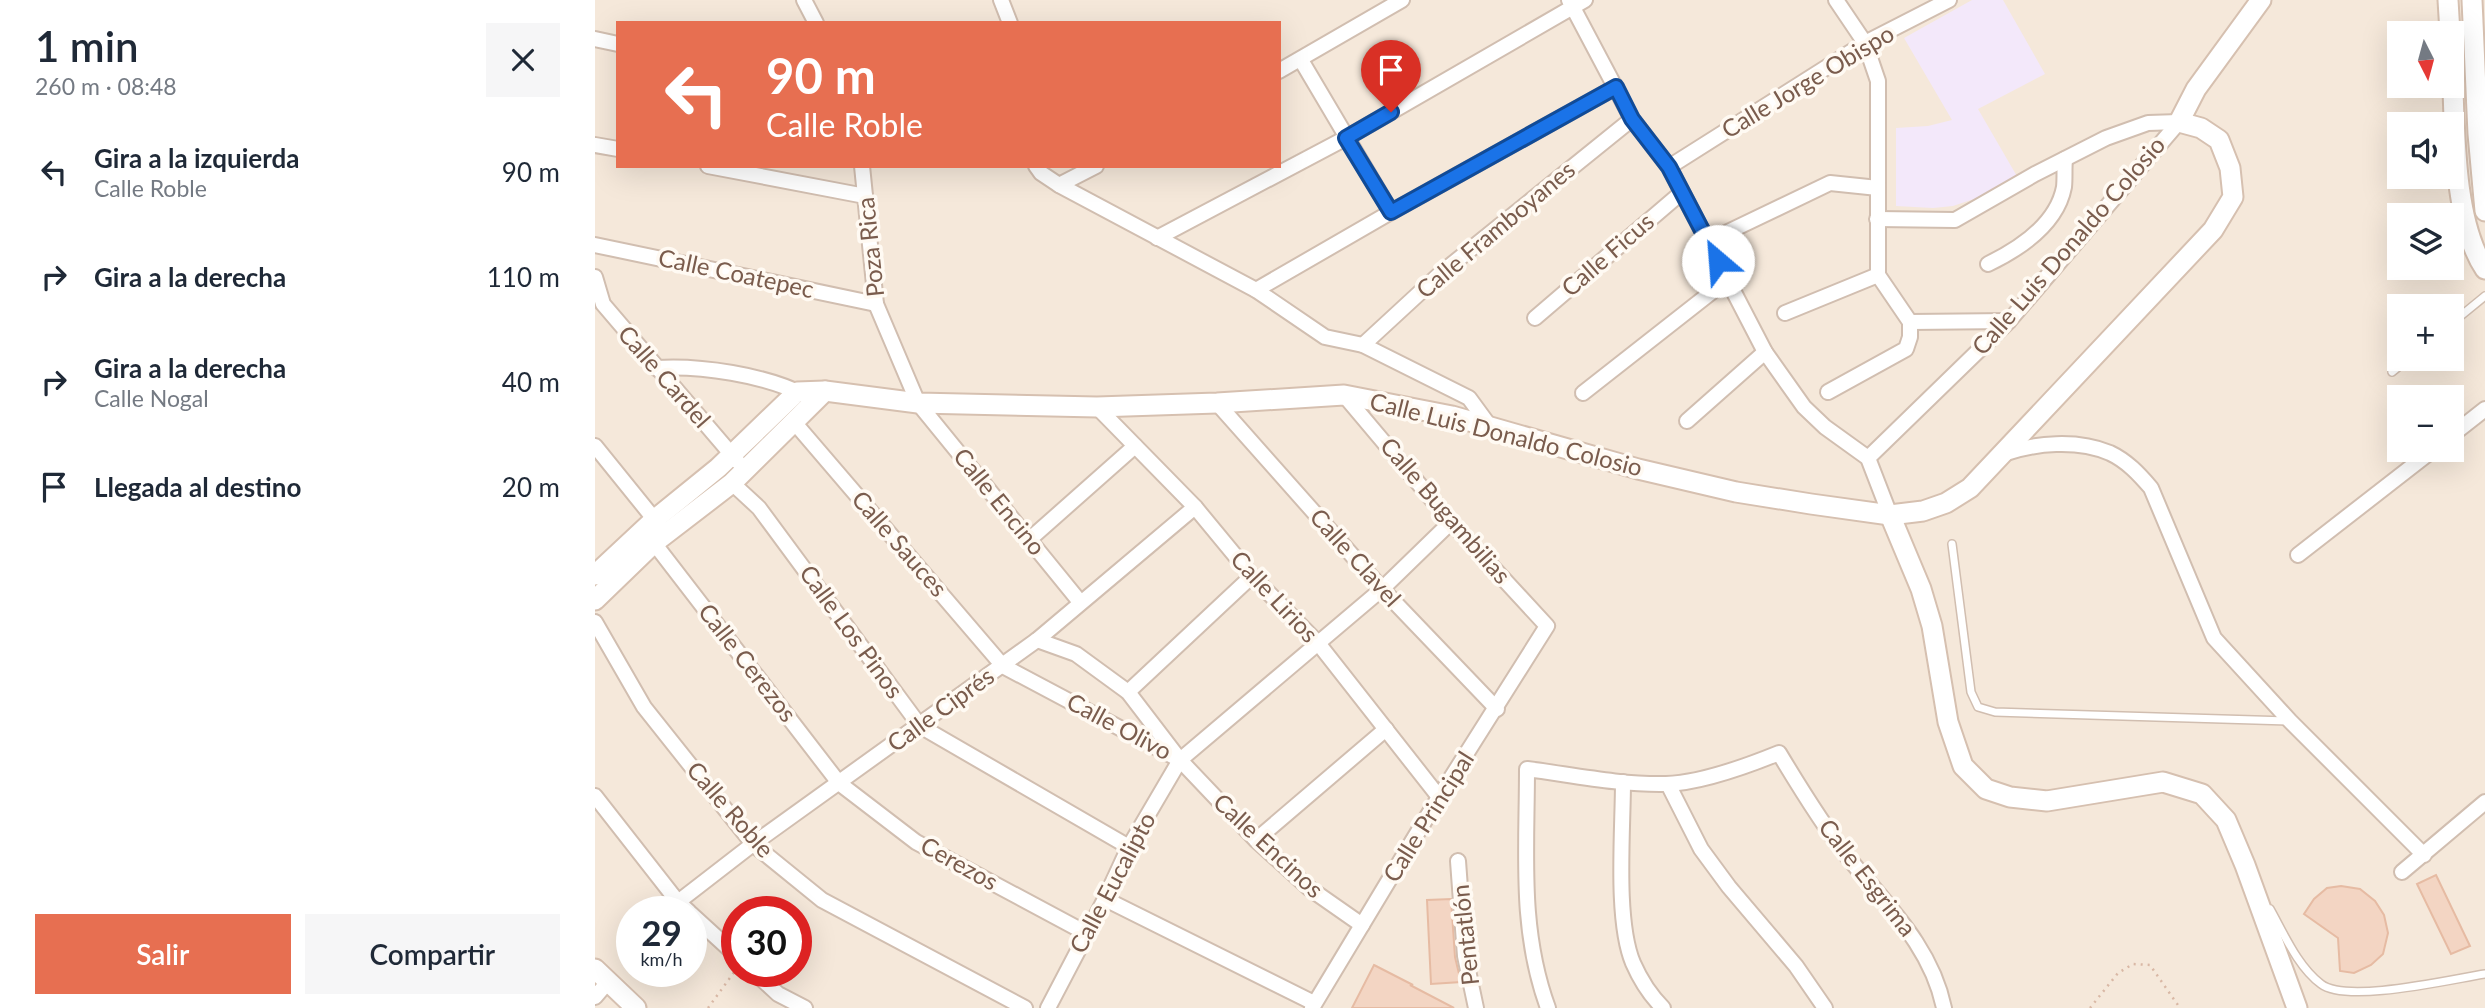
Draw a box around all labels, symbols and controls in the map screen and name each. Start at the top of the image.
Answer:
street label: Calle Jorge Obispo [1716,18,1899,144]
text: 1 min [35,21,139,71]
north arrow [2387,21,2464,98]
map controls [2387,21,2464,462]
button: close [486,23,560,97]
pin [1361,40,1421,112]
text: 90 m [766,46,876,104]
icon: left [651,49,742,140]
icon: arrive [1372,51,1410,89]
text: 260 m · 08:48 [35,72,177,100]
text: Calle Roble [766,105,923,144]
button: sound [2387,112,2464,189]
street label: Calle Luis Donaldo Colosio [1965,130,2171,360]
text: Gira a la izquierda [94,142,300,174]
icon: left [35,153,73,191]
street label: Calle Framboyanes [1410,154,1580,304]
text: 90 m [502,156,560,188]
text: Calle Roble [94,174,207,202]
street label: Poza Rica [850,196,889,298]
button: layers [2387,203,2464,280]
street label: Calle Ficus [1555,206,1659,302]
position arrow [1681,224,1755,298]
street label: Calle Coatepec [656,242,817,303]
icon: right [35,258,73,296]
text: Gira a la derecha [94,261,286,293]
text: 110 m [487,261,560,293]
button: + [2387,294,2464,371]
street label: Calle Cardel [613,319,717,433]
text: Gira a la derecha [94,352,286,384]
icon: right [35,363,73,401]
text: 40 m [502,366,560,398]
text: Calle Nogal [94,384,209,412]
button: − [2387,385,2464,462]
street label: Calle Luis Donaldo Colosio [1367,386,1646,481]
street label: Calle Bugambilias [1375,431,1517,589]
street label: Calle Encino [948,442,1052,560]
icon: arrive [35,468,73,506]
text: Llegada al destino [94,471,301,503]
text: 20 m [502,471,560,503]
street label: Calle Sauces [846,484,954,602]
street label: Calle Clavel [1305,502,1408,612]
street label: Calle Lirios [1225,544,1325,648]
street label: Calle Los Pinos [794,559,910,703]
street label: Calle Cerezos [693,597,803,727]
street label: Calle Ciprés [881,660,999,757]
street label: Calle Olivo [1062,686,1177,765]
street label: Calle Principal [1376,746,1479,887]
street label: Calle Roble [682,755,781,863]
street label: Calle Encinos [1208,787,1330,903]
street label: Calle Eucalipto [1062,807,1161,958]
street label: Calle Esgrima [1813,813,1923,941]
street label: Cerezos [916,830,1003,896]
street label: Pentatlón [1445,883,1484,987]
speed limit sign: 30 [721,896,812,987]
text: 29 [641,911,682,953]
button: Salir [35,914,291,994]
button: Compartir [305,914,560,994]
text: km/h [640,948,683,970]

